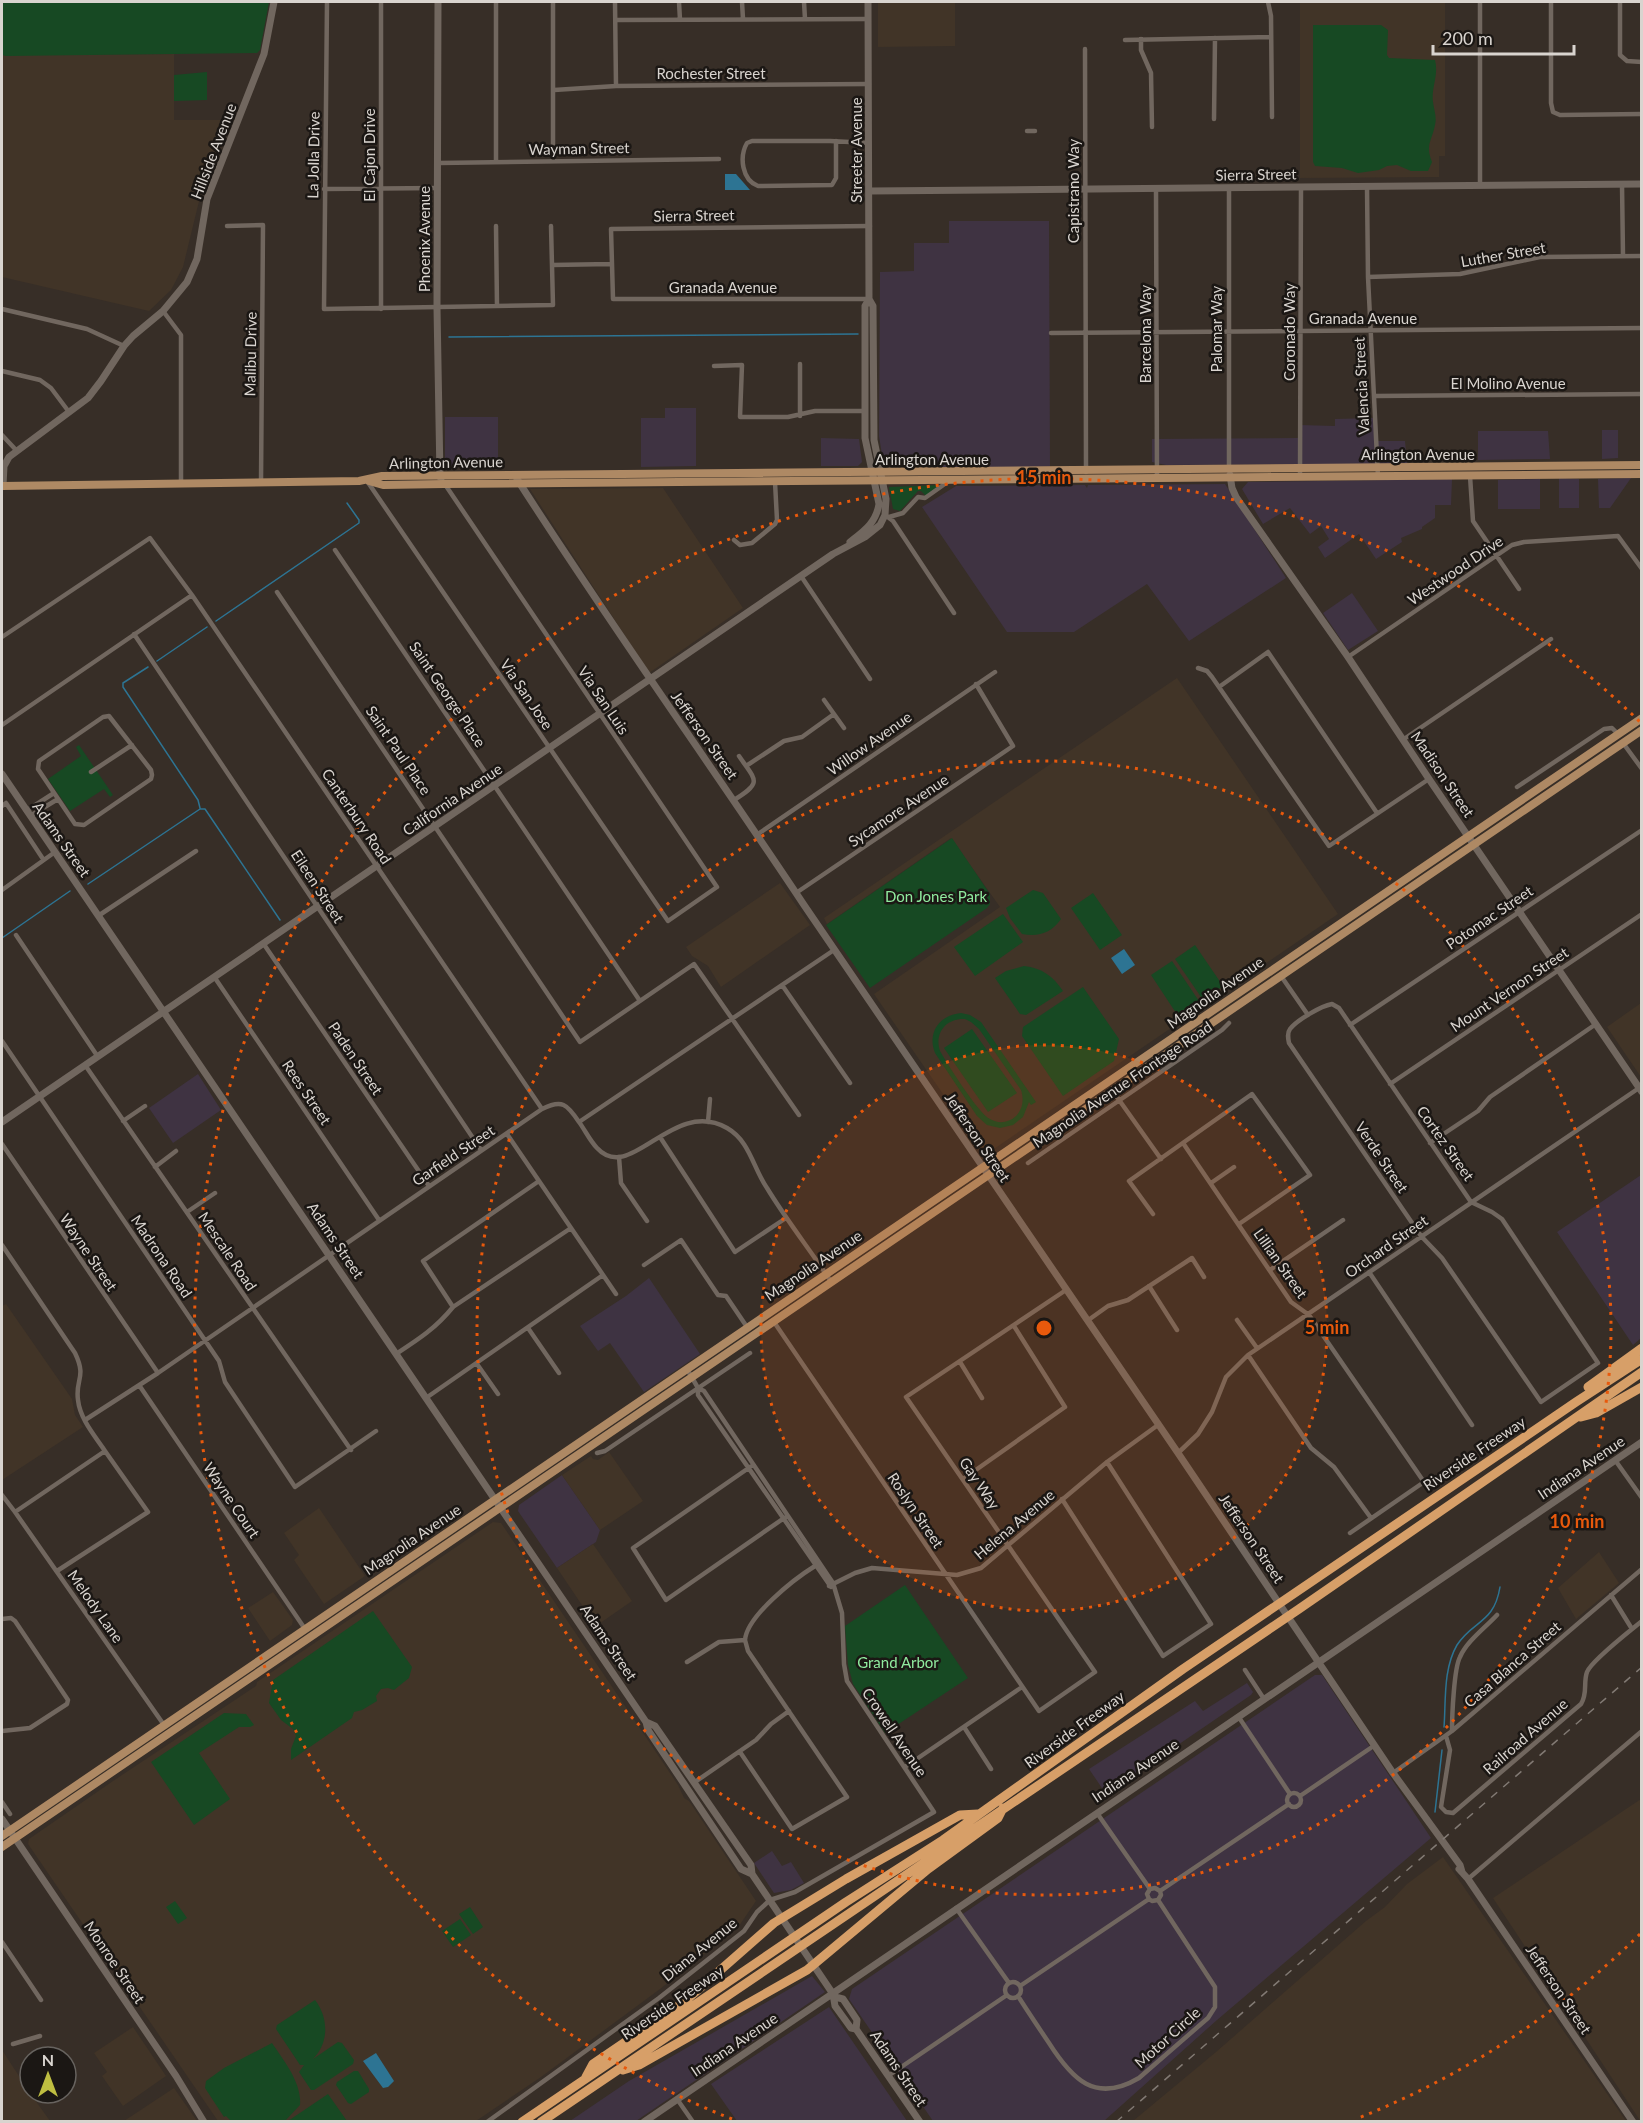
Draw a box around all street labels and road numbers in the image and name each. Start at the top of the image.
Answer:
street label: Rochester Street [656,64,766,82]
street label: Streeter Avenue [847,97,865,203]
street label: Hillside Avenue [186,100,240,202]
street label: El Cajon Drive [360,108,378,202]
street label: La Jolla Drive [303,111,323,199]
street label: Wayman Street [528,138,630,158]
street label: Capistrano Way [1064,139,1082,243]
street label: Sierra Street [1215,164,1297,184]
street label: Phoenix Avenue [415,186,433,292]
street label: Sierra Street [653,205,735,225]
street label: Luther Street [1459,238,1547,270]
street label: Granada Avenue [669,278,777,296]
street label: Coronado Way [1280,283,1298,381]
street label: Barcelona Way [1136,285,1154,383]
street label: Palomar Way [1207,285,1225,372]
street label: Granada Avenue [1309,309,1417,327]
street label: Malibu Drive [240,311,260,396]
street label: Valencia Street [1349,336,1373,435]
street label: El Molino Avenue [1450,374,1566,392]
street label: Arlington Avenue [1361,445,1475,463]
street label: Arlington Avenue [875,450,989,468]
street label: Arlington Avenue [389,452,503,472]
street label: Westwood Drive [1404,531,1506,609]
street label: Saint George Place [406,638,490,750]
street label: Via San Jose [497,655,557,733]
street label: Via San Luis [575,662,633,738]
street label: Jefferson Street [668,687,742,783]
street label: Saint Paul Place [363,702,435,798]
street label: Willow Avenue [823,707,915,779]
street label: Madison Street [1408,728,1479,821]
street label: California Avenue [399,759,505,839]
street label: Canterbury Road [318,765,396,867]
street label: Sycamore Avenue [845,770,952,850]
street label: Adams Street [29,798,95,881]
street label: Eileen Street [288,846,349,926]
street label: Potomac Street [1442,881,1536,953]
street label: Mount Vernon Street [1447,942,1572,1035]
street label: Magnolia Avenue [1163,952,1267,1032]
street label: Magnolia Avenue Frontage Road [1029,1017,1215,1151]
street label: Paden Street [325,1018,387,1098]
street label: Rees Street [279,1056,336,1128]
street label: Jefferson Street [942,1089,1015,1186]
street label: Cortez Street [1414,1102,1479,1184]
street label: Verde Street [1352,1118,1413,1196]
street label: Garfield Street [408,1120,498,1189]
street label: Adams Street [304,1198,368,1282]
street label: Mescale Road [195,1208,261,1294]
street label: Wayne Street [57,1210,122,1295]
street label: Orchard Street [1341,1210,1431,1281]
street label: Madrona Road [128,1211,196,1301]
street label: Lillian Street [1250,1225,1312,1302]
street label: Magnolia Avenue [761,1226,865,1304]
street label: Riverside Freeway [1419,1412,1529,1494]
street label: Indiana Avenue [1534,1431,1628,1503]
street label: Gay Way [956,1454,1004,1513]
street label: Wayne Court [200,1459,264,1542]
street label: Roslyn Street [884,1469,948,1552]
street label: Helena Avenue [970,1485,1058,1563]
street label: Jefferson Street [1216,1490,1289,1587]
street label: Magnolia Avenue [360,1500,464,1578]
street label: Melody Lane [64,1566,128,1646]
street label: Adams Street [577,1600,641,1684]
street label: Casa Blanca Street [1460,1617,1564,1711]
street label: Crowell Avenue [859,1684,931,1780]
street label: Riverside Freeway [1020,1686,1128,1771]
street label: Railroad Avenue [1479,1694,1571,1778]
street label: Indiana Avenue [1088,1734,1182,1806]
street label: Diana Avenue [658,1913,740,1985]
street label: Monroe Street [81,1917,150,2007]
street label: Jefferson Street [1523,1941,1596,2038]
street label: Riverside Freeway [617,1961,727,2043]
street label: Motor Circle [1130,2003,1204,2071]
street label: Indiana Avenue [687,2008,781,2080]
street label: Adams Street [867,2026,931,2110]

